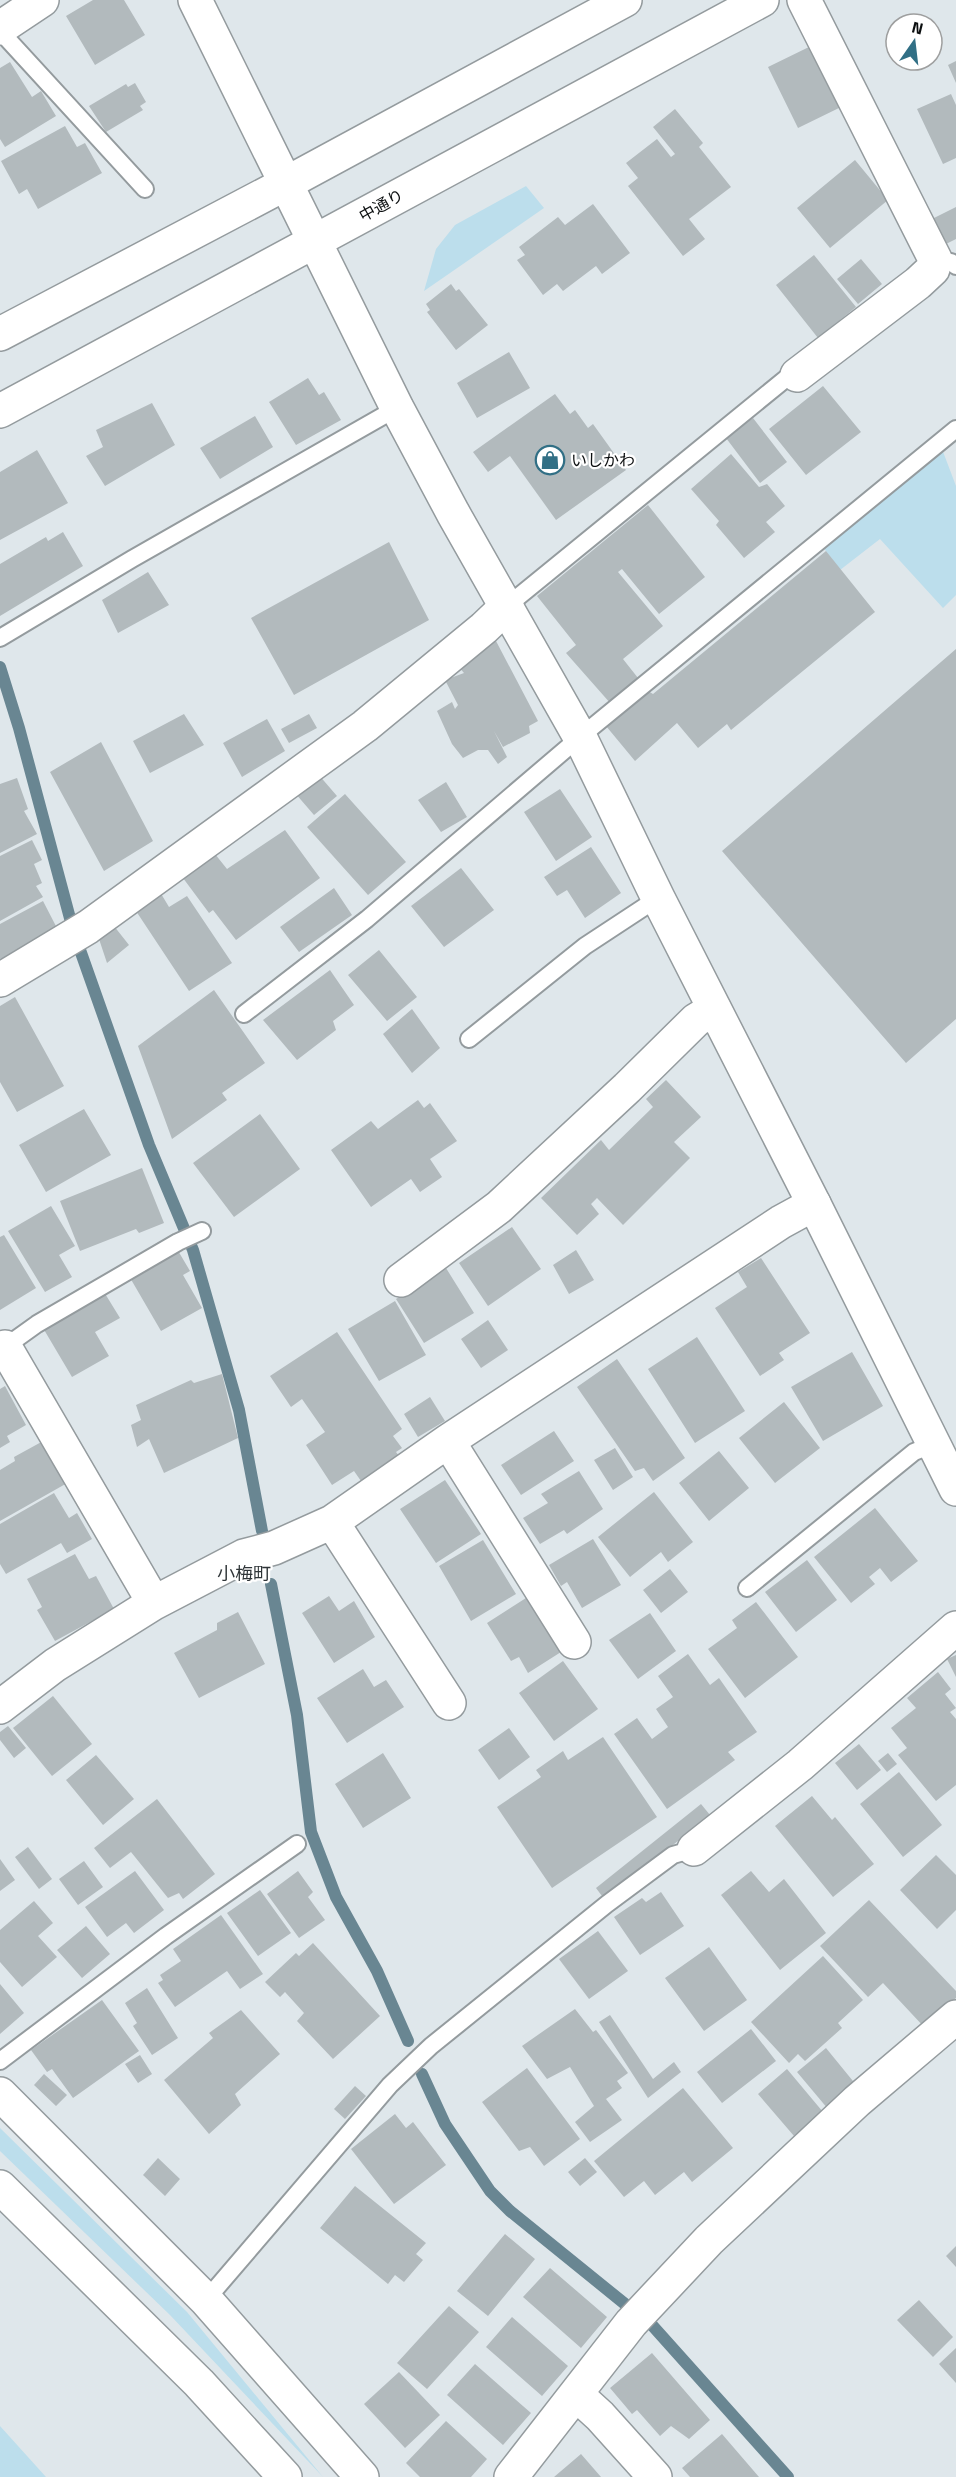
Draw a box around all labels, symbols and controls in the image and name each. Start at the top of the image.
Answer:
north arrow [884,12,944,72]
text: N [909,14,926,40]
street label: 中通り [354,183,408,227]
shop icon: いしかわ [534,444,566,476]
place label: いしかわ [571,448,635,472]
district label: 小梅町 [217,1560,271,1587]

